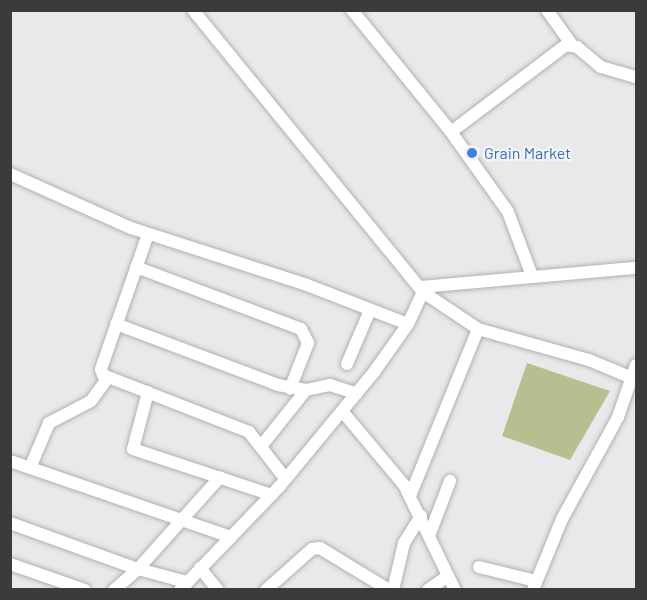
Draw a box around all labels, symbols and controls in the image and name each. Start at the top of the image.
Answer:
place label: Grain Market [484,143,571,163]
marker: Grain Market [465,146,479,160]

